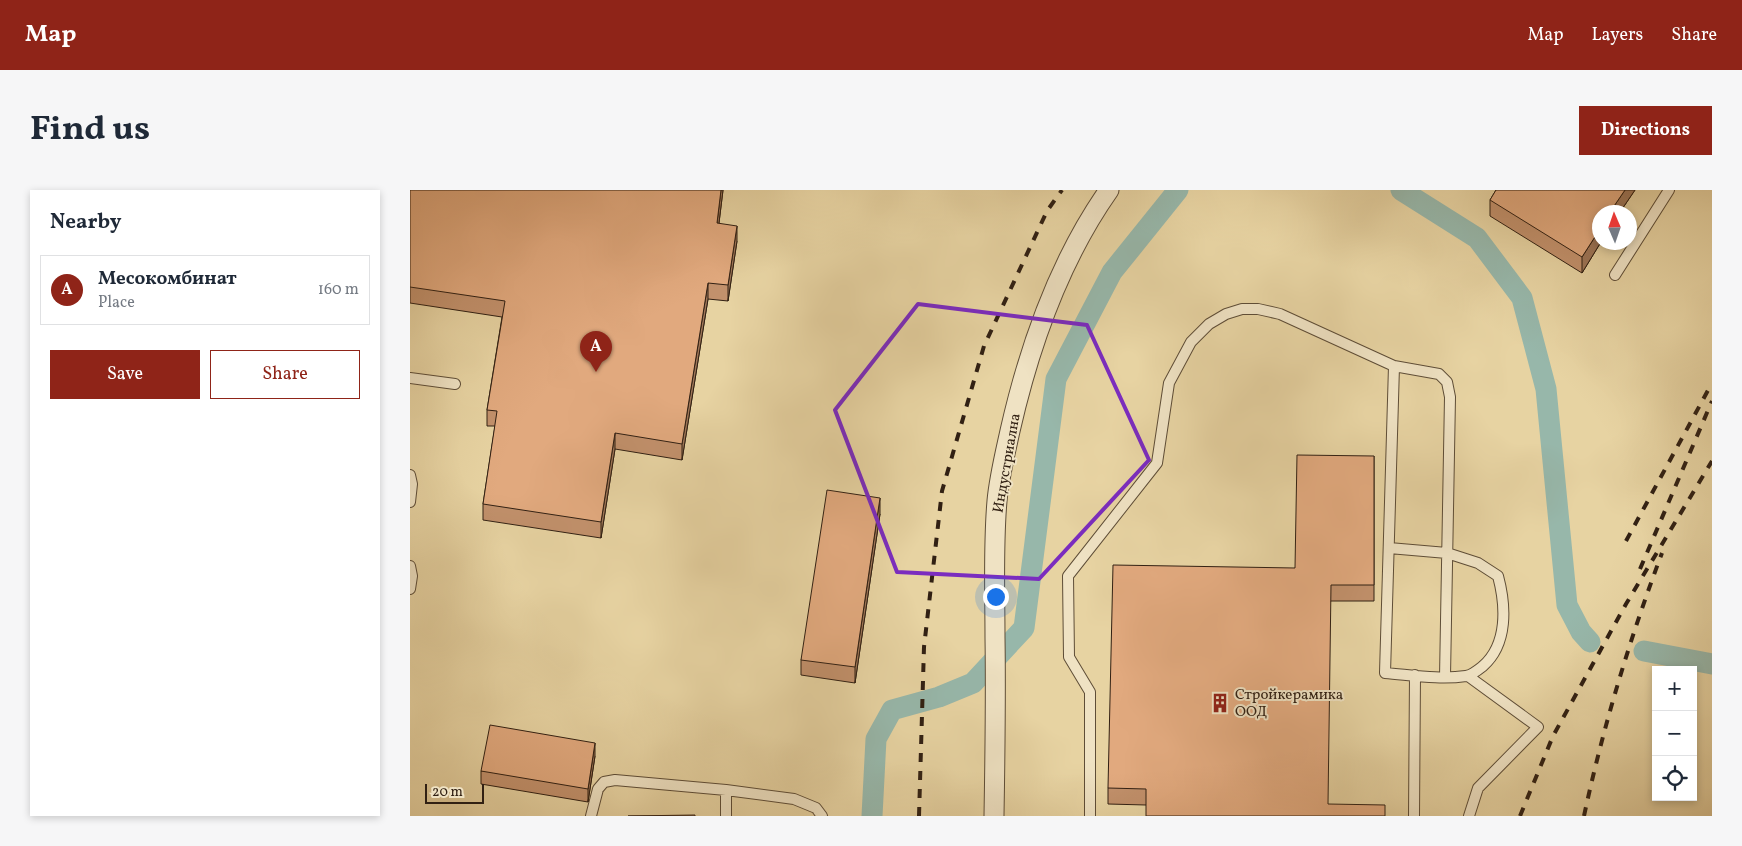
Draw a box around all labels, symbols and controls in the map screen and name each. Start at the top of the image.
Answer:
text: Map [25,18,76,52]
text: Map [1527,23,1563,48]
text: Layers [1591,23,1643,48]
text: Share [1671,23,1717,48]
text: Find us [30,106,150,154]
button: Directions [1579,106,1712,155]
north arrow [1592,205,1637,250]
text: Nearby [50,208,121,237]
text: Месокомбинат [98,266,237,292]
text: A [61,279,73,301]
text: 160 m [318,279,359,301]
text: Place [98,292,135,314]
pin: A [580,331,612,372]
button: Save [50,350,200,399]
button: Share [210,350,360,399]
street label: Индустриална [988,412,1027,515]
your location [983,584,1009,610]
map controls [1652,666,1697,801]
button: + [1652,666,1697,711]
place label: Стройкерамика ООД [1235,685,1343,723]
building icon: Стройкерамика ООД [1209,692,1231,714]
button: − [1652,711,1697,756]
button: locate [1652,756,1697,801]
scale bar [425,781,484,804]
text: 20 m [432,783,463,802]

